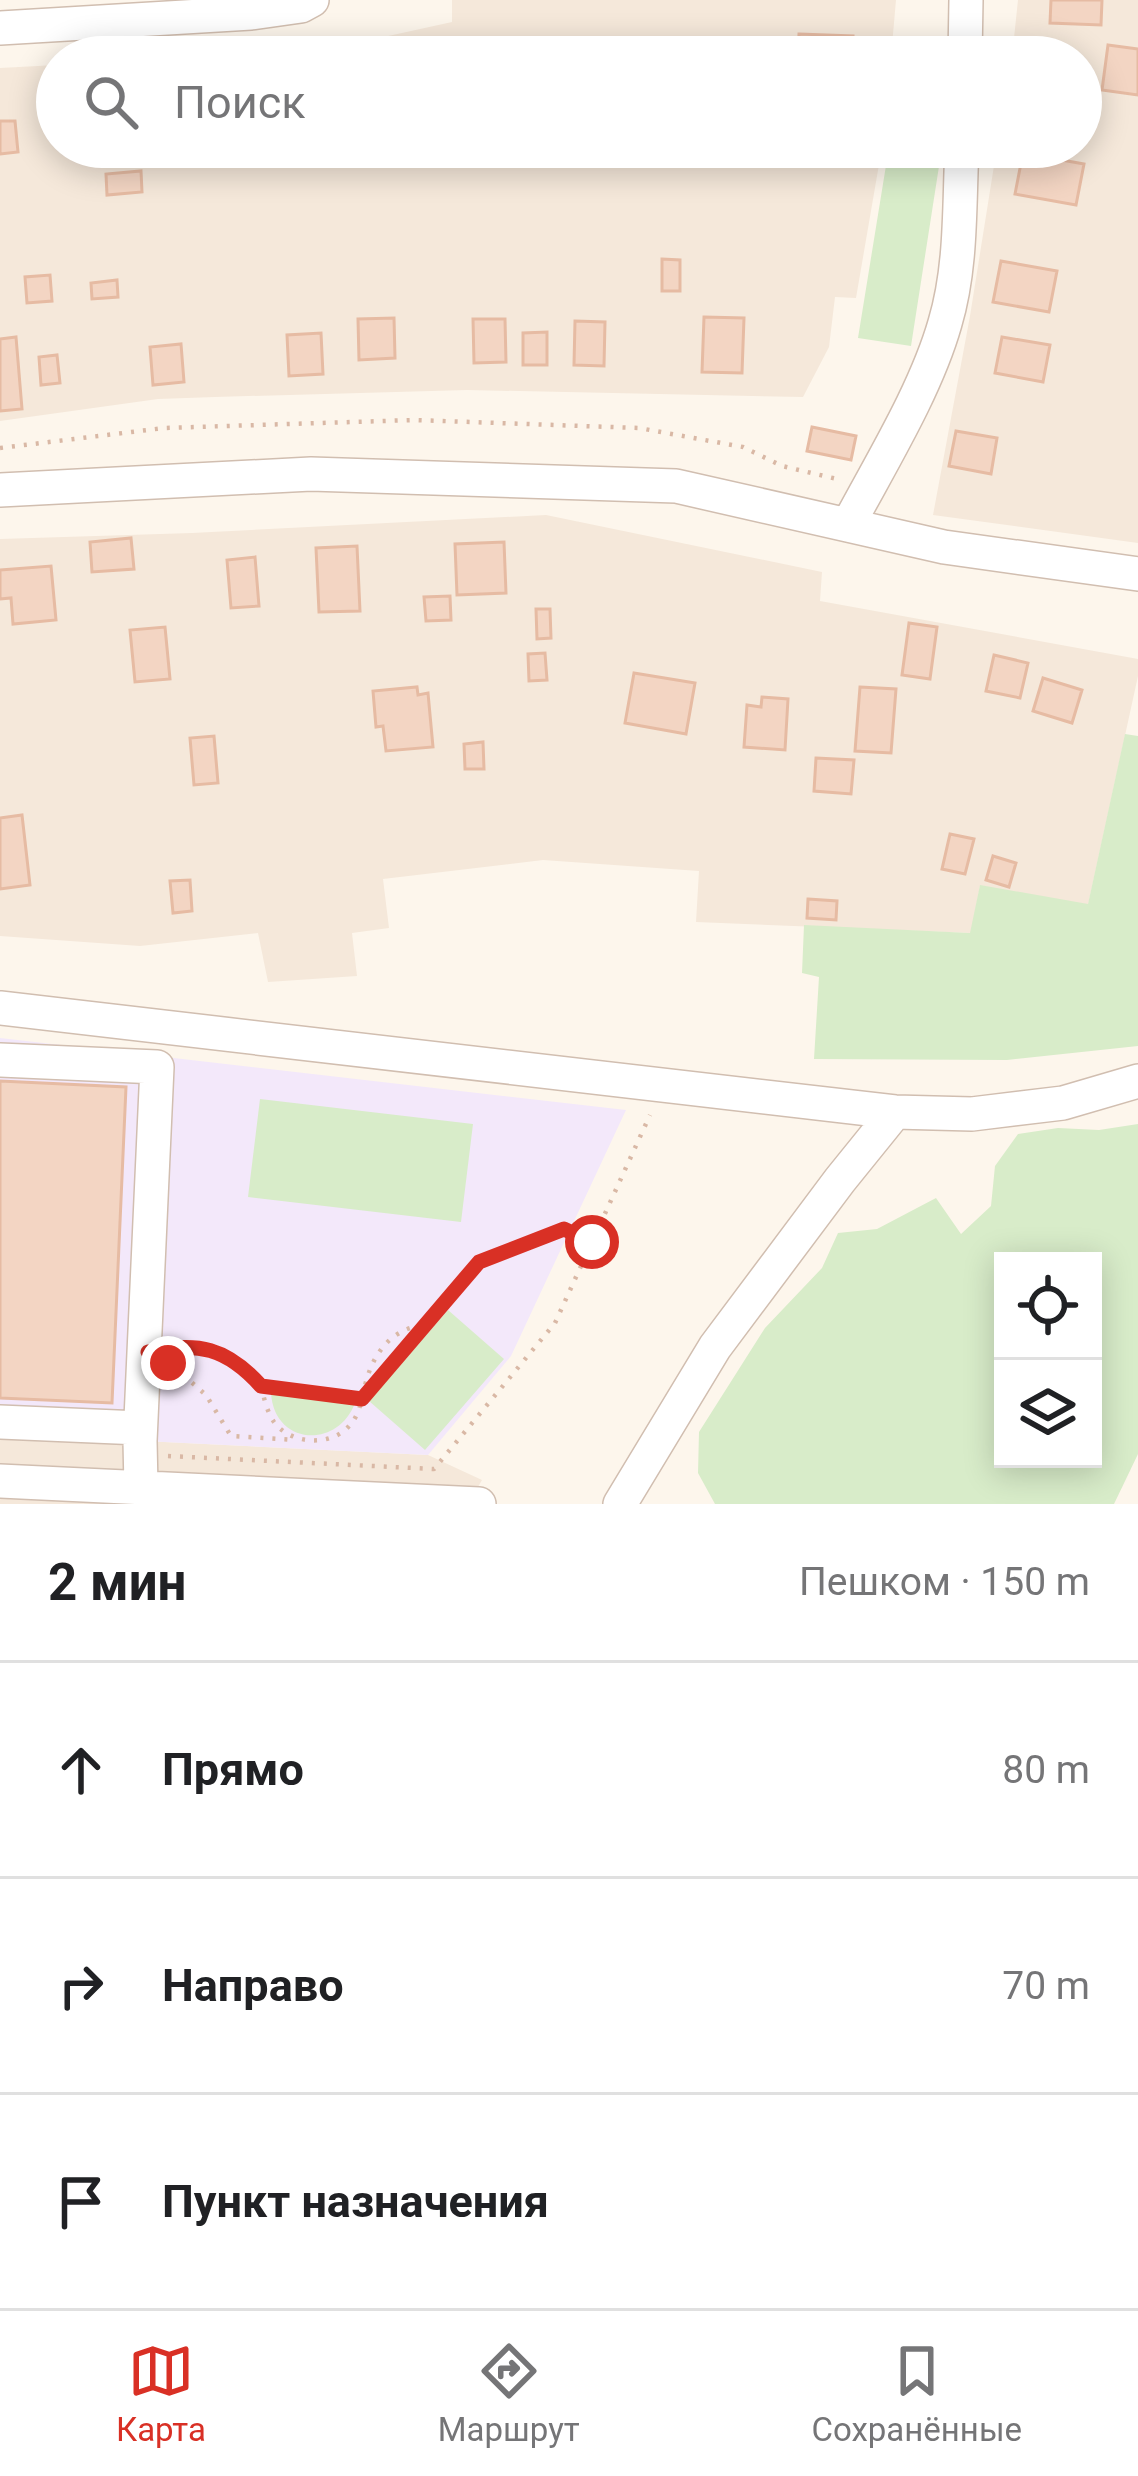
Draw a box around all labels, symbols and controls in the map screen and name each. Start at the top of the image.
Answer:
search box [36,36,1102,168]
icon: search [78,69,144,135]
text: Поиск [174,76,306,129]
route start [565,1215,619,1269]
map controls [994,1252,1102,1468]
button: locate [994,1252,1102,1360]
route end [141,1336,195,1390]
button: layers [994,1360,1102,1468]
text: 2 мин [48,1553,186,1612]
text: Пешком · 150 m [799,1559,1090,1605]
icon: ahead [48,1737,114,1803]
text: Прямо [162,1743,304,1796]
text: 80 m [1002,1747,1090,1793]
icon: right [48,1953,114,2019]
text: Направо [162,1959,344,2012]
text: 70 m [1002,1963,1090,2009]
icon: arrive [48,2169,114,2235]
text: Пункт назначения [162,2175,549,2228]
tab: Карта [116,2338,206,2449]
tab: Маршрут [438,2338,580,2449]
tab: Сохранённые [812,2338,1022,2449]

